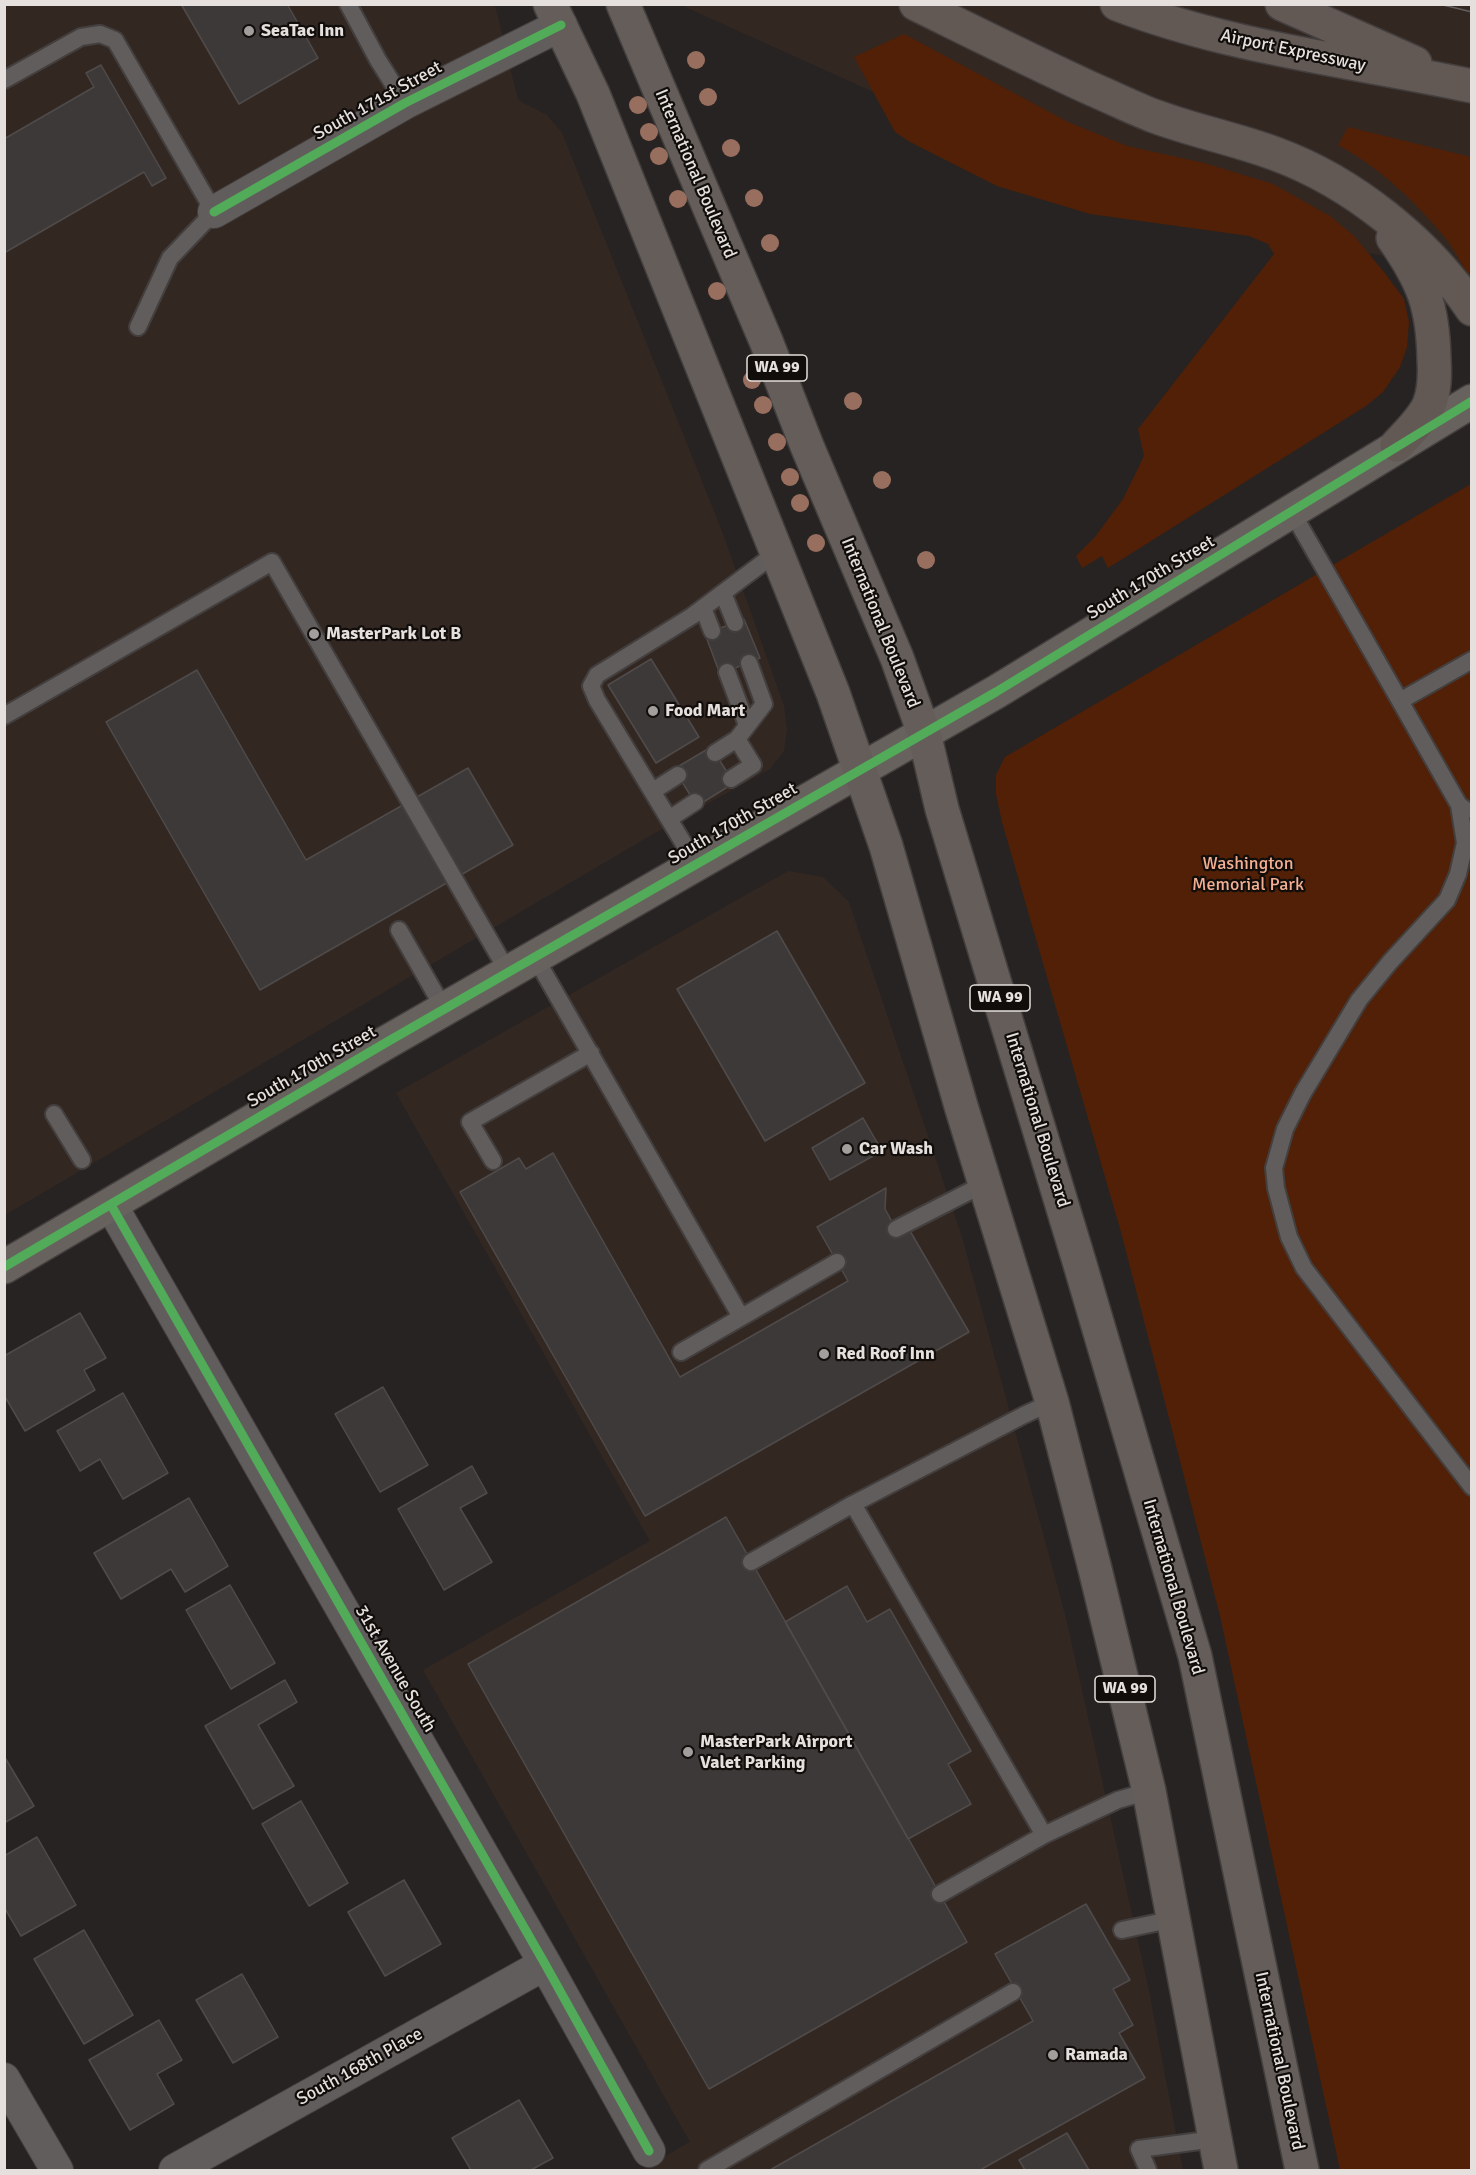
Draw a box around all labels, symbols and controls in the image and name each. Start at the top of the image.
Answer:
place label: SeaTac Inn [261,20,344,42]
marker: SeaTac Inn [242,24,256,38]
street label: Airport Expressway [1218,25,1368,77]
street label: South 171st Street [310,57,446,145]
street label: International Boulevard [650,86,740,262]
road number: WA 99 [747,355,807,381]
street label: South 170th Street [1083,531,1219,625]
street label: International Boulevard [836,535,924,711]
place label: MasterPark Lot B [326,623,461,645]
marker: MasterPark Lot B [307,627,321,641]
place label: Food Mart [665,700,745,722]
marker: Food Mart [646,704,660,718]
street label: South 170th Street [665,778,801,870]
park label: Washington Memorial Park [1192,853,1304,896]
road number: WA 99 [970,985,1030,1011]
street label: South 170th Street [244,1021,380,1113]
street label: International Boulevard [1000,1030,1074,1210]
place label: Car Wash [859,1138,933,1160]
marker: Car Wash [840,1142,854,1156]
place label: Red Roof Inn [836,1343,935,1365]
marker: Red Roof Inn [817,1347,831,1361]
street label: International Boulevard [1138,1497,1208,1677]
street label: 31st Avenue South [350,1602,440,1736]
road number: WA 99 [1095,1676,1155,1702]
place label: MasterPark Airport Valet Parking [700,1731,853,1774]
marker: MasterPark Airport Valet Parking [681,1745,695,1759]
street label: International Boulevard [1250,1970,1308,2152]
street label: South 168th Place [293,2024,427,2110]
place label: Ramada [1065,2044,1128,2066]
marker: Ramada [1046,2048,1060,2062]

